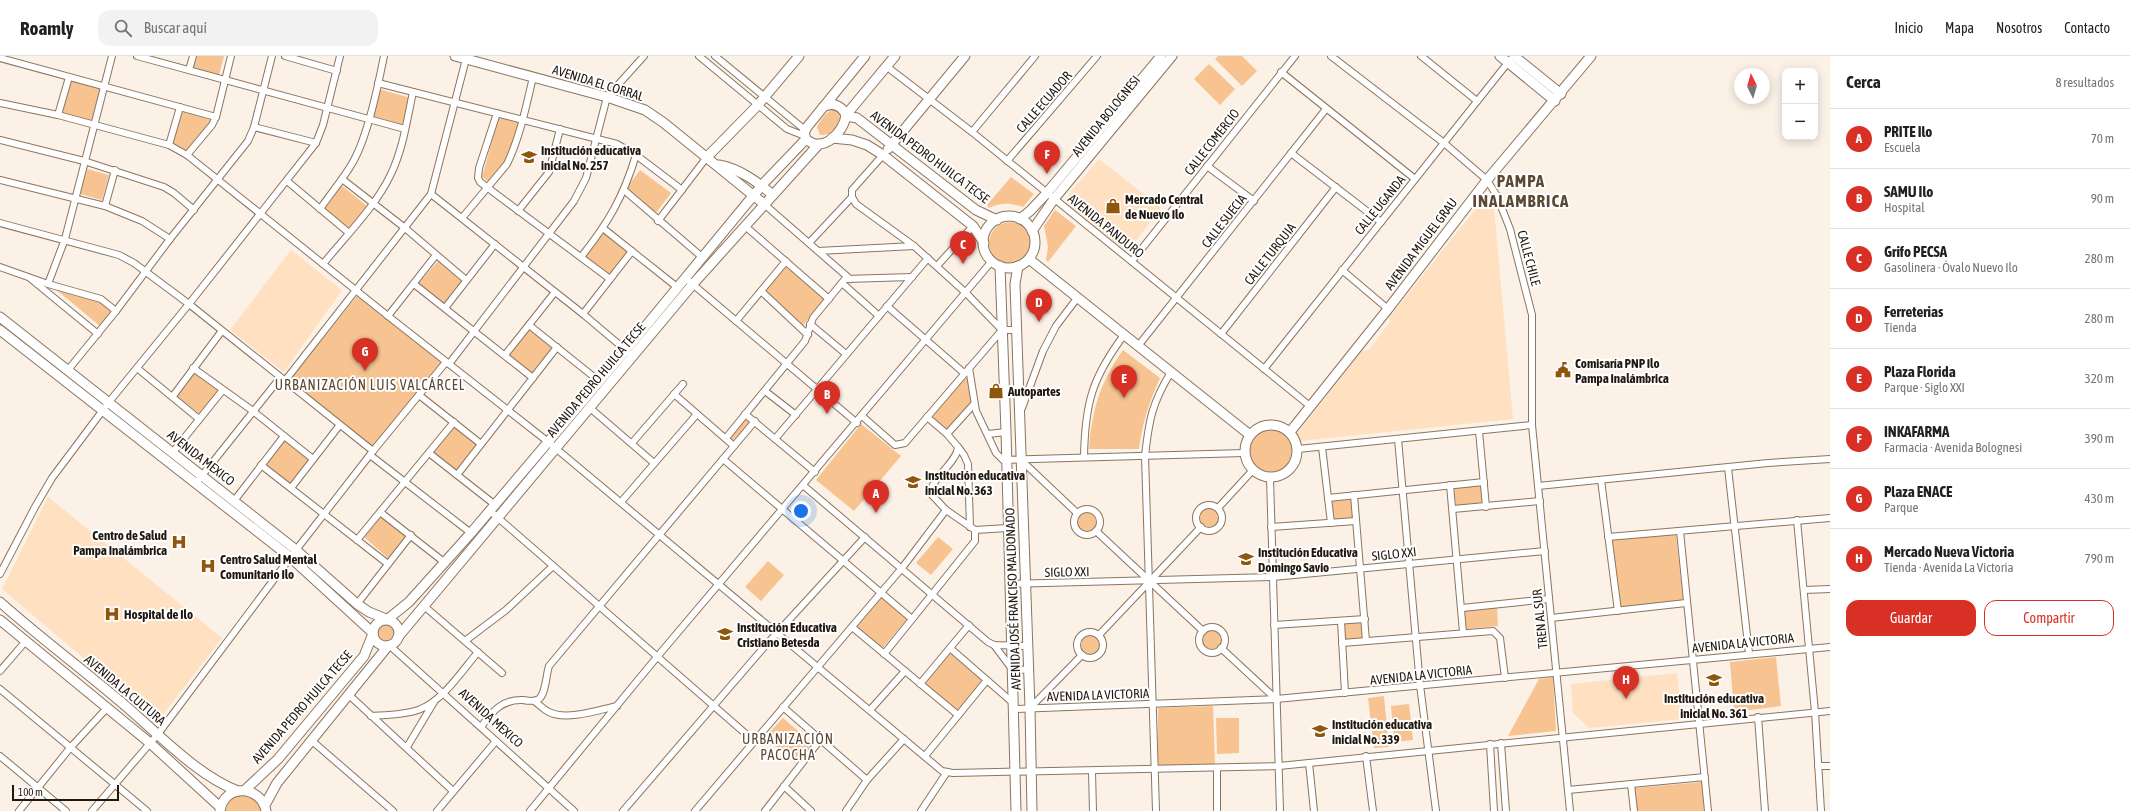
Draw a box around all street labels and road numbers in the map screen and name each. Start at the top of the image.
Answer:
street label: AVENIDA EL CORRAL [551,62,645,104]
street label: CALLE ECUADOR [1013,68,1075,136]
street label: AVENIDA BOLOGNESI [1069,73,1143,159]
street label: CALLE COMERCIO [1181,105,1243,178]
street label: AVENIDA PEDRO HUILCA TECSE [868,107,993,207]
street label: CALLE UGANDA [1352,172,1409,238]
street label: AVENIDA PANDURO [1065,191,1147,261]
street label: CALLE SUECIA [1198,191,1250,251]
street label: AVENIDA MIGUEL GRAU [1382,195,1460,293]
street label: CALLE TURQUIA [1241,220,1299,288]
street label: CALLE CHILE [1514,229,1544,288]
street label: AVENIDA PEDRO HUILCA TECSE [544,319,649,440]
street label: AVENIDA MEXICO [164,427,238,489]
street label: AVENIDA JOSÉ FRANCISO MALDONADO [1002,507,1024,691]
street label: SIGLO XXI [1371,544,1417,564]
street label: SIGLO XXI [1044,564,1090,580]
street label: TREN AL SUR [1529,588,1551,650]
street label: AVENIDA LA VICTORIA [1691,630,1795,656]
street label: AVENIDA PEDRO HUILCA TECSE [249,647,355,767]
street label: AVENIDA LA CULTURA [81,652,169,729]
street label: AVENIDA LA VICTORIA [1369,662,1473,688]
street label: AVENIDA MEXICO [456,685,526,751]
street label: AVENIDA LA VICTORIA [1047,686,1150,704]

